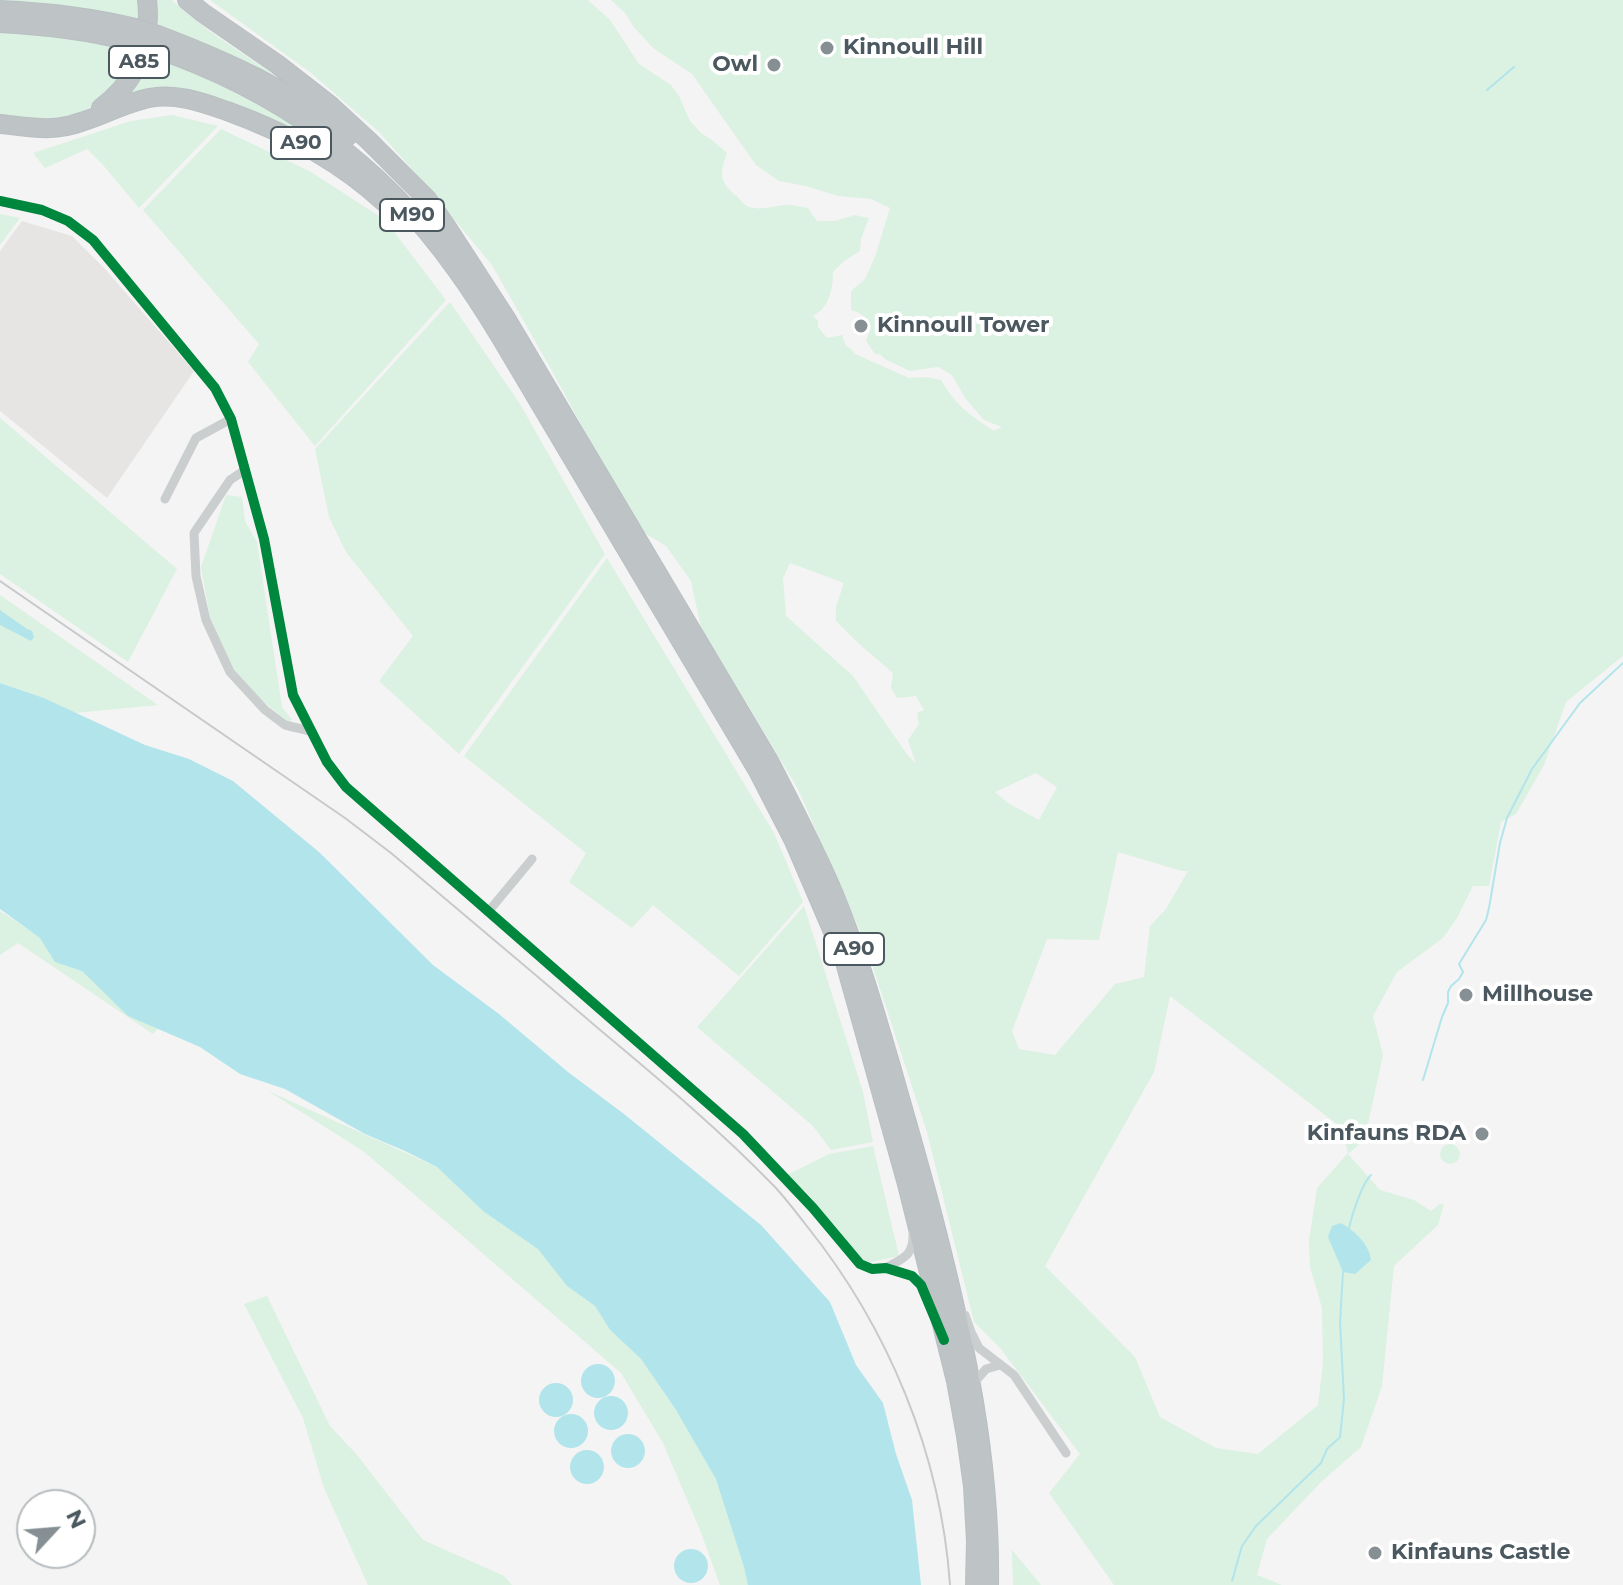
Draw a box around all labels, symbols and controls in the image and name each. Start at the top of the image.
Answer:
place label: Kinnoull Hill [843,35,983,61]
marker: Kinnoull Hill [818,39,836,57]
road number: A85 [109,46,169,78]
place label: Owl [712,52,758,78]
marker: Owl [765,56,783,74]
road number: A90 [271,127,331,159]
road number: M90 [380,199,444,231]
place label: Kinnoull Tower [877,313,1050,339]
marker: Kinnoull Tower [852,317,870,335]
road number: A90 [824,933,884,965]
place label: Millhouse [1482,982,1593,1008]
marker: Millhouse [1457,986,1475,1004]
place label: Kinfauns RDA [1307,1121,1466,1147]
marker: Kinfauns RDA [1473,1125,1491,1143]
north arrow [16,1489,96,1569]
text: N [60,1505,92,1533]
place label: Kinfauns Castle [1391,1540,1570,1566]
marker: Kinfauns Castle [1366,1544,1384,1562]

